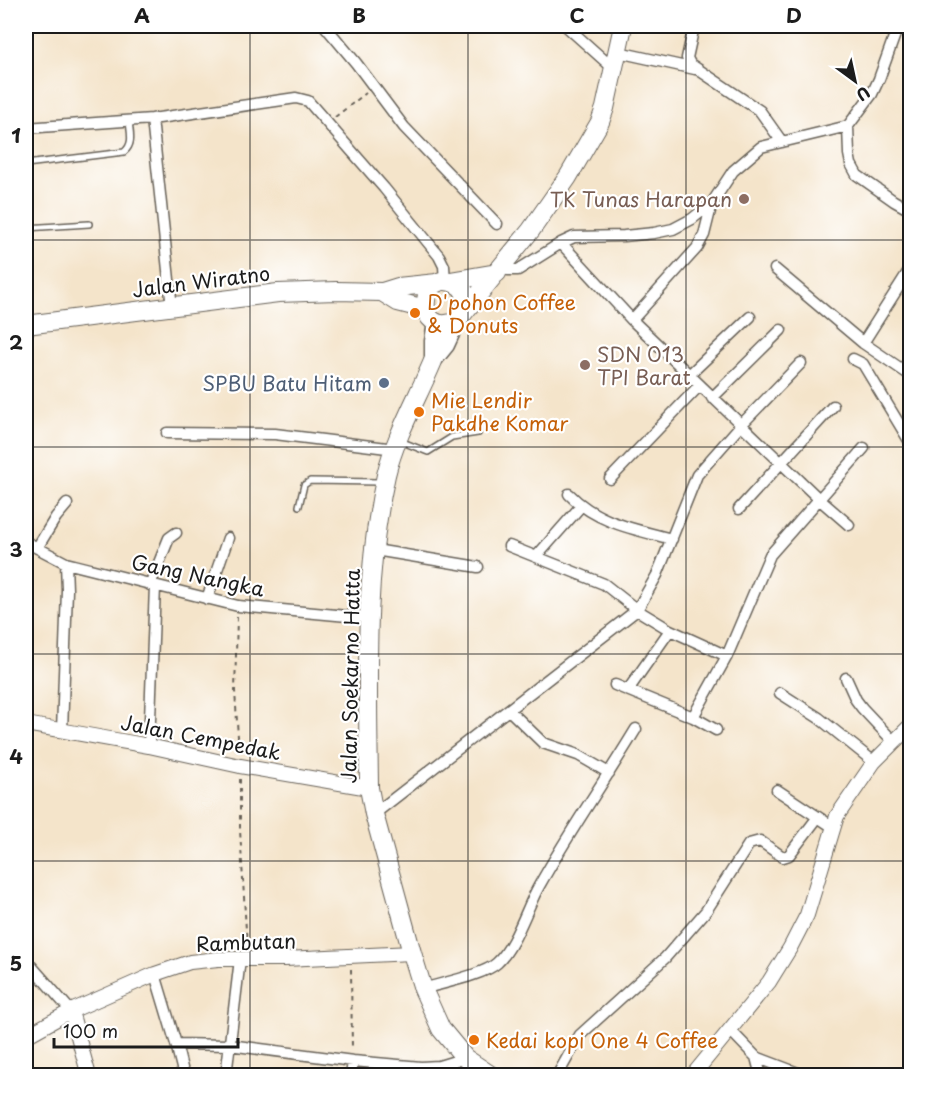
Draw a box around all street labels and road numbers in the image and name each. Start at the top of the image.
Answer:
street label: Jalan Wiratno [130,258,272,304]
street label: Gang Nangka [129,546,268,604]
street label: Jalan Soekarno Hatta [333,568,367,784]
street label: Jalan Cempedak [118,707,284,767]
street label: Rambutan [196,925,296,959]

